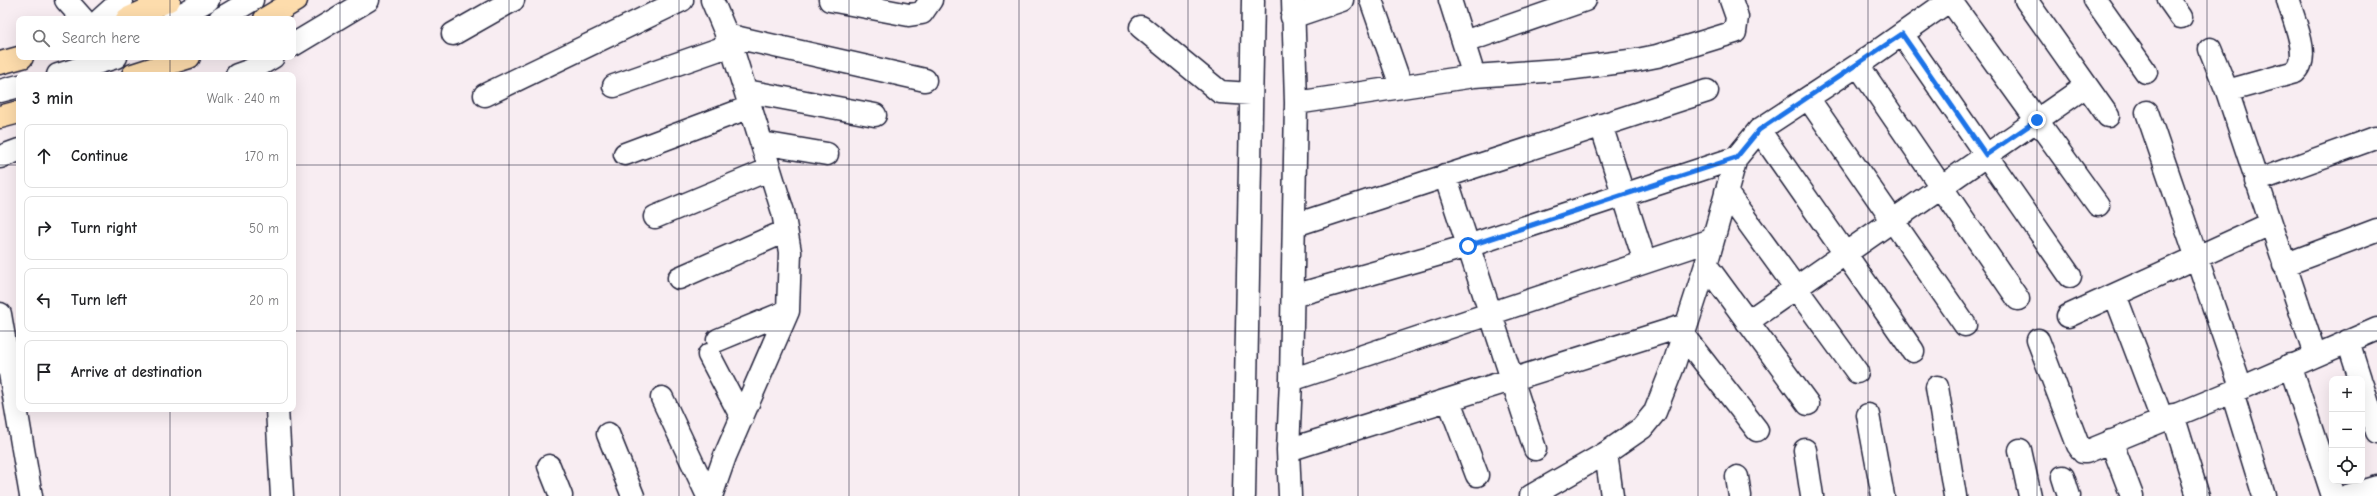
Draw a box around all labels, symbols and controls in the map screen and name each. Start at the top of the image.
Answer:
search box [16,16,296,60]
icon: search [30,27,52,49]
text: Search here [62,29,140,47]
text: 3 min [32,89,73,108]
text: Walk · 240 m [207,91,280,106]
route end [2028,111,2046,129]
icon: ahead [33,145,55,167]
text: Continue [71,147,128,165]
text: 170 m [245,149,279,164]
icon: right [33,217,55,239]
text: Turn right [71,219,137,237]
text: 50 m [249,221,279,236]
route start [1459,237,1477,255]
icon: left [33,289,55,311]
text: Turn left [71,291,127,309]
text: 20 m [249,293,279,308]
icon: arrive [33,361,55,383]
text: Arrive at destination [71,363,202,381]
map controls [2329,376,2365,484]
button: + [2329,376,2365,412]
button: − [2329,412,2365,448]
button: locate [2329,448,2365,484]

